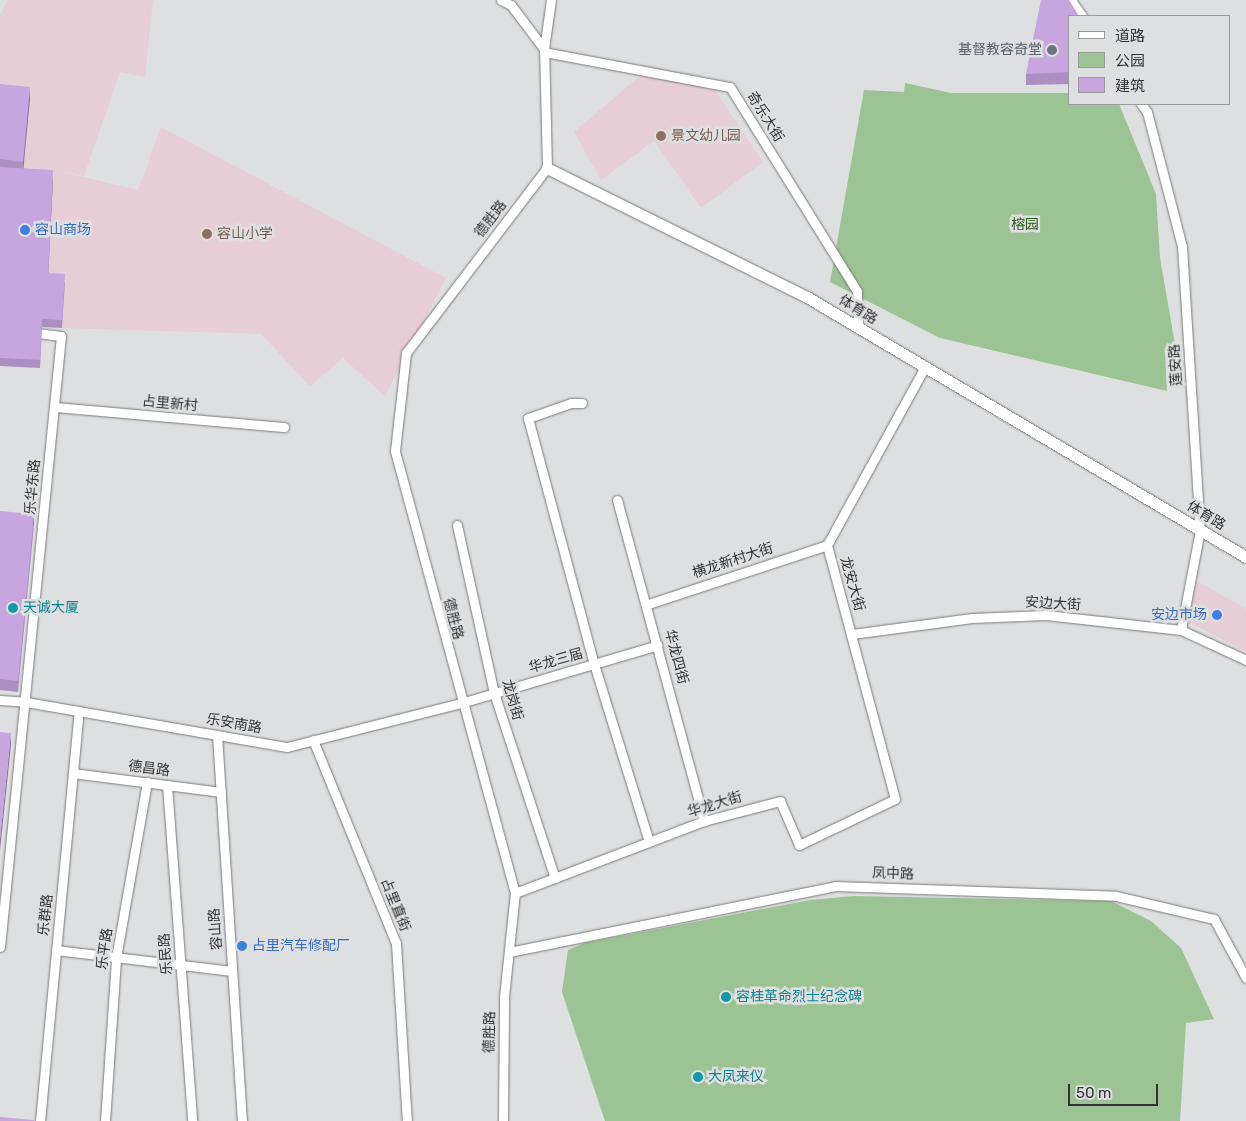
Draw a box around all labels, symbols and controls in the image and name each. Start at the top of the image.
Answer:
legend [1068,15,1231,105]
text: 道路 [1115,27,1145,45]
place label: 基督教容奇堂 [958,42,1042,58]
marker: 基督教容奇堂 [1046,44,1058,56]
text: 公园 [1115,52,1145,70]
text: 建筑 [1115,77,1145,95]
street label: 奇乐大街 [743,89,787,145]
place label: 景文幼儿园 [671,128,741,144]
marker: 景文幼儿园 [655,130,667,142]
street label: 德胜路 [472,197,510,241]
park label: 榕园 [1011,217,1039,233]
place label: 容山商场 [35,222,91,238]
marker: 容山商场 [19,224,31,236]
place label: 容山小学 [217,226,273,242]
marker: 容山小学 [201,228,213,240]
street label: 体育路 [836,292,880,328]
street label: 莲安路 [1166,343,1186,387]
street label: 占里新村 [141,393,199,415]
street label: 乐华东路 [22,458,44,516]
street label: 体育路 [1184,498,1228,534]
street label: 横龙新村大街 [690,540,776,582]
street label: 龙安大街 [836,555,868,613]
street label: 安边大街 [1025,594,1081,614]
street label: 德胜路 [439,597,467,641]
place label: 天诚大厦 [23,600,79,616]
marker: 天诚大厦 [7,602,19,614]
place label: 安边市场 [1151,607,1207,623]
marker: 安边市场 [1211,609,1223,621]
street label: 华龙四街 [661,628,691,686]
street label: 华龙三届 [527,645,585,677]
street label: 龙岗街 [498,677,526,723]
street label: 乐安南路 [205,711,263,737]
street label: 德昌路 [127,758,171,780]
street label: 华龙大街 [686,789,744,821]
street label: 凤中路 [872,865,914,883]
street label: 占里直街 [377,876,413,934]
street label: 乐群路 [35,893,57,937]
street label: 容山路 [206,907,226,951]
street label: 乐平路 [94,927,116,971]
street label: 乐民路 [156,932,176,976]
place label: 占里汽车修配厂 [252,938,350,954]
marker: 占里汽车修配厂 [236,940,248,952]
place label: 容桂革命烈士纪念碑 [736,989,862,1005]
marker: 容桂革命烈士纪念碑 [720,991,732,1003]
street label: 德胜路 [481,1011,499,1053]
place label: 大凤来仪 [708,1069,764,1085]
marker: 大凤来仪 [692,1071,704,1083]
scale bar [1071,1074,1161,1106]
text: 50 m [1076,1084,1111,1102]

